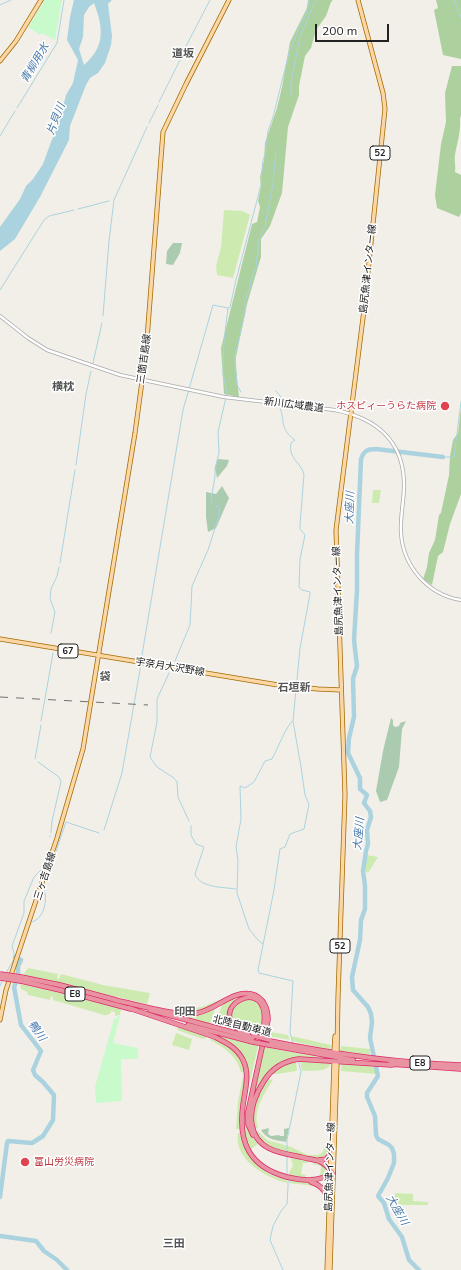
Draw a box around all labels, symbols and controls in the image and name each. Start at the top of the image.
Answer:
scale bar [317,16,391,42]
text: 200 m [322,23,357,38]
water label: 青柳用水 [18,41,52,85]
district label: 道坂 [172,47,194,61]
water label: 片貝川 [44,101,68,137]
road number: 52 [370,146,390,160]
street label: 島尻魚津インター線 [357,224,379,314]
street label: 三箇吉島線 [135,333,153,385]
district label: 横枕 [52,380,74,394]
street label: 新川広域農道 [263,395,325,415]
place label: ホスピィーうらた病院 [336,400,436,412]
marker: ホスピィーうらた病院 [439,400,451,412]
water label: 大座川 [343,491,357,525]
street label: 島尻魚津インター線 [330,546,346,636]
road number: 67 [58,644,78,658]
street label: 宇奈月大沢野線 [134,656,206,678]
district label: 袋 [100,670,110,684]
district label: 石垣新 [278,681,310,695]
water label: 大座川 [351,817,367,851]
street label: 三ヶ吉島線 [32,850,58,902]
road number: 52 [330,939,350,953]
road number: E8 [65,987,85,1001]
district label: 印田 [174,1005,196,1019]
street label: 北陸自動車道 [211,1013,273,1039]
water label: 鴨川 [25,1018,49,1044]
road number: E8 [410,1056,430,1070]
street label: 島尻魚津インター線 [322,1122,338,1212]
marker: 富山労災病院 [19,1156,31,1168]
place label: 富山労災病院 [34,1156,94,1168]
water label: 大座川 [383,1192,411,1228]
district label: 三田 [163,1237,185,1251]

